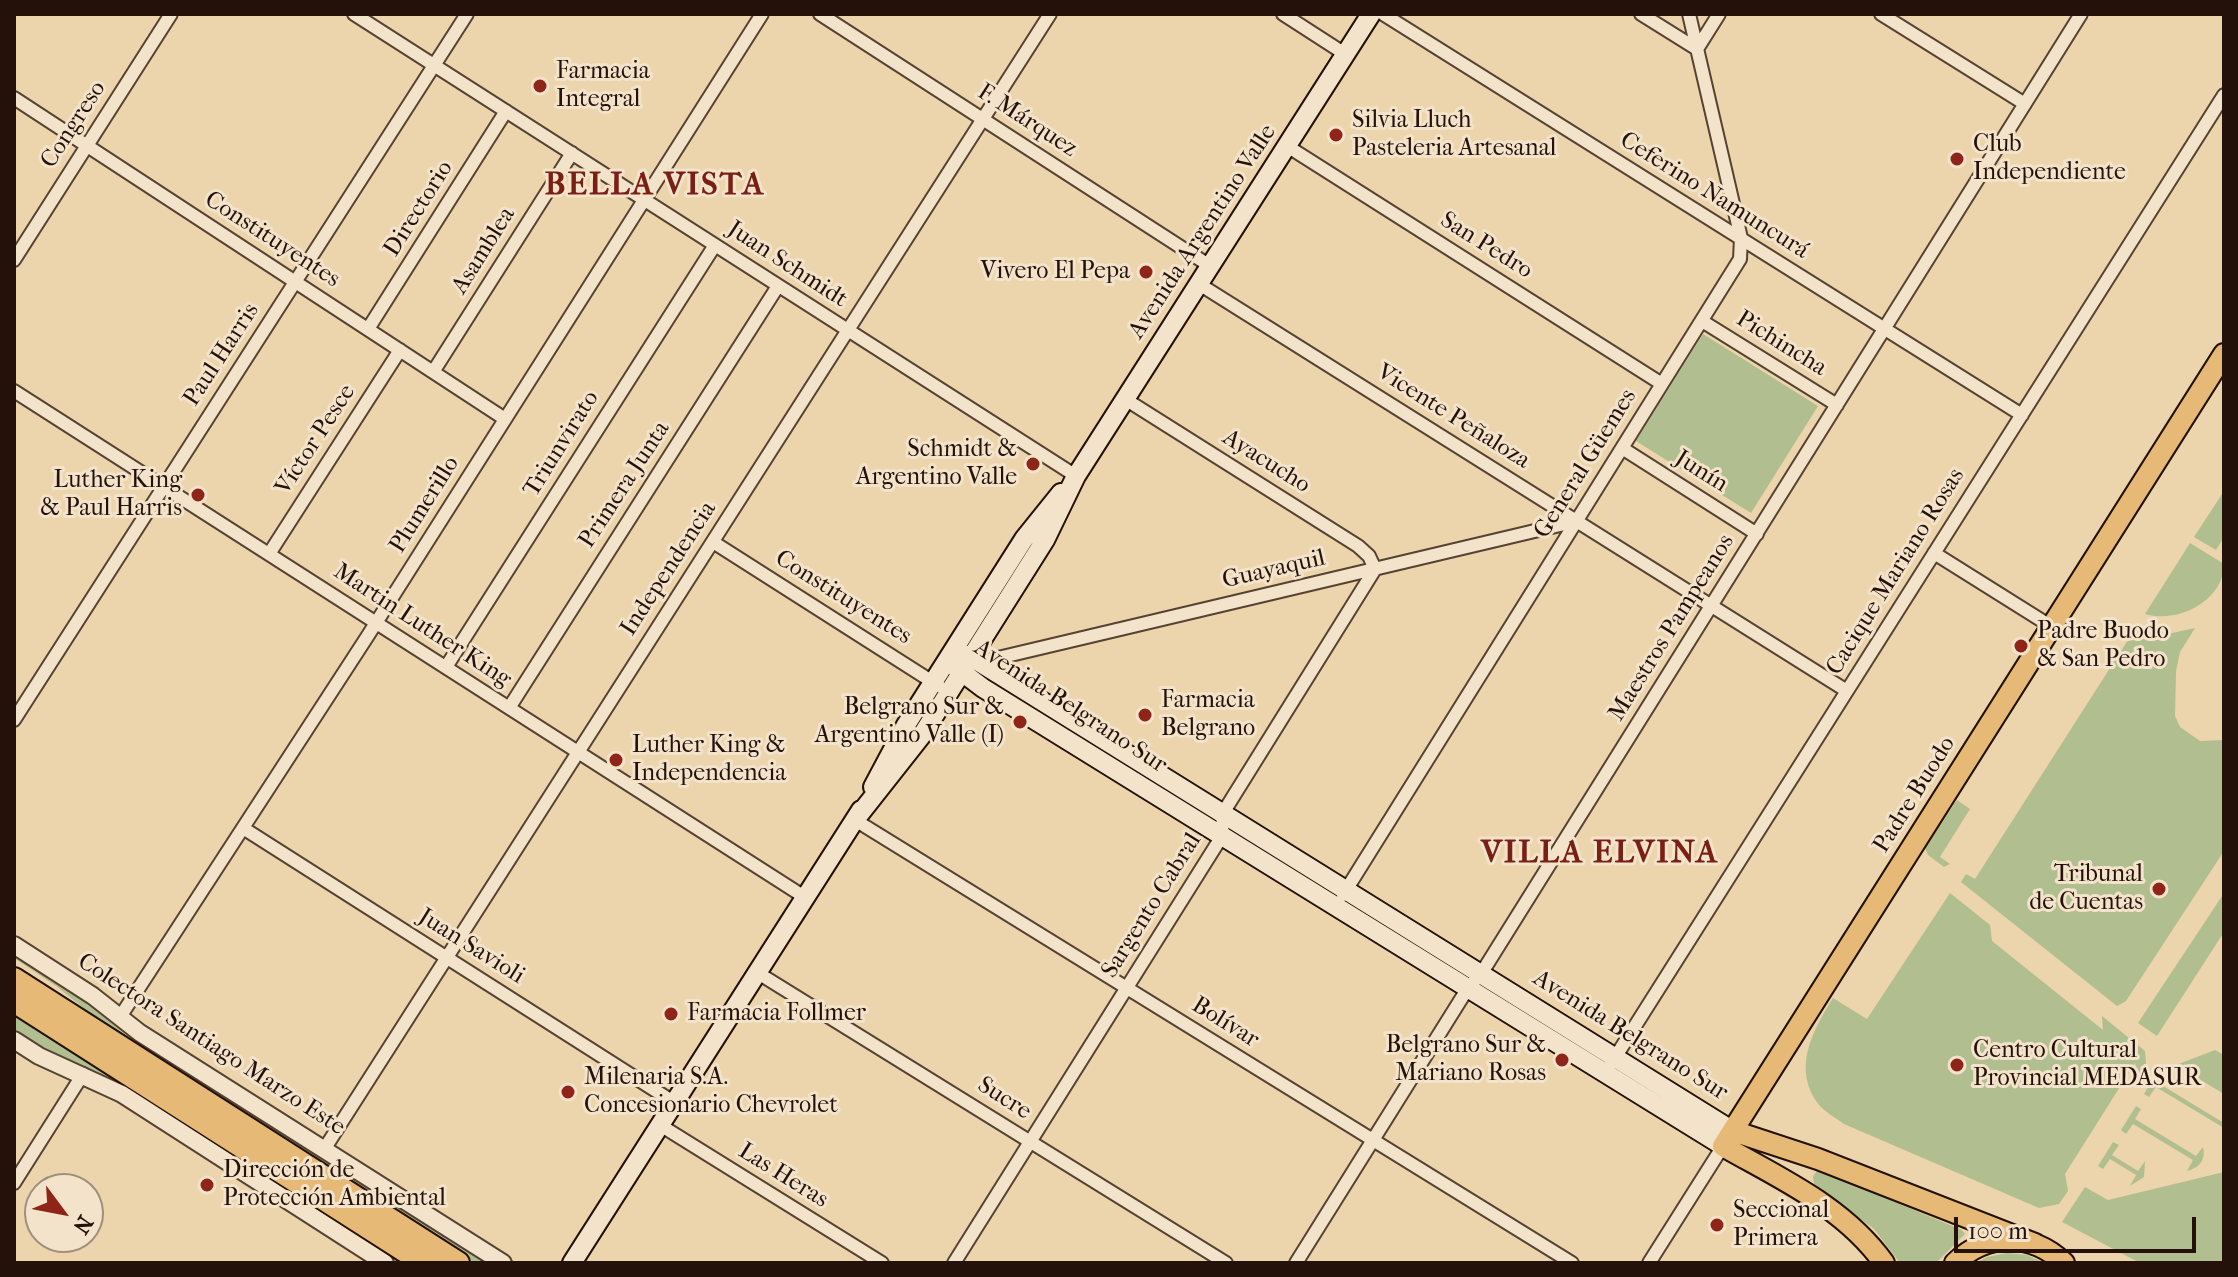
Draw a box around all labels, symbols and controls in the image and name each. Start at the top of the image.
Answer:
place label: Farmacia Integral [556,58,650,114]
street label: Congreso [35,76,113,174]
marker: Farmacia Integral [531,77,549,95]
street label: F. Márquez [972,78,1082,164]
place label: Silvia Lluch Pasteleria Artesanal [1352,107,1556,163]
street label: Avenida Argentino Valle [1123,119,1283,345]
marker: Silvia Lluch Pasteleria Artesanal [1327,126,1345,144]
street label: Ceferino Namuncurá [1614,126,1814,266]
place label: Club Independiente [1973,131,2126,187]
marker: Club Independiente [1948,150,1966,168]
street label: Directorio [378,156,460,262]
district label: BELLA VISTA [545,167,765,205]
street label: Constituyentes [199,186,345,294]
street label: Asamblea [446,202,522,300]
street label: San Pedro [1434,206,1538,286]
street label: Juan Schmidt [722,216,852,314]
place label: Vivero El Pepa [981,258,1130,286]
marker: Vivero El Pepa [1137,263,1155,281]
street label: Paul Harris [178,298,266,412]
street label: Pichincha [1730,305,1832,383]
street label: Vicente Peñaloza [1371,358,1535,476]
street label: Víctor Pesce [270,379,362,501]
street label: General Güemes [1529,384,1643,544]
street label: Triunvirato [518,386,606,502]
street label: Primera Junta [573,416,677,554]
street label: Ayacucho [1217,424,1315,500]
place label: Schmidt & Argentino Valle [856,436,1017,492]
street label: Junín [1669,445,1733,499]
street label: Plumerillo [384,451,466,559]
marker: Schmidt & Argentino Valle [1024,455,1042,473]
street label: Cacique Mariano Rosas [1821,463,1971,681]
place label: Luther King & Paul Harris [40,467,182,523]
marker: Luther King & Paul Harris [189,486,207,504]
street label: Independencia [615,496,723,642]
street label: Maestros Pampeanos [1603,529,1741,727]
street label: Guayaquil [1220,544,1328,596]
street label: Constituyentes [769,545,917,651]
street label: Martin Luther King [328,558,516,694]
place label: Padre Buodo & San Pedro [2037,618,2169,674]
street label: Avenida Belgrano Sur [968,634,1172,780]
marker: Padre Buodo & San Pedro [2012,637,2030,655]
place label: Farmacia Belgrano [1161,687,1255,743]
place label: Belgrano Sur & Argentino Valle (I) [815,694,1004,750]
marker: Farmacia Belgrano [1136,706,1154,724]
marker: Belgrano Sur & Argentino Valle (I) [1011,713,1029,731]
street label: Padre Buodo [1868,731,1962,859]
place label: Luther King & Independencia [632,732,786,788]
marker: Luther King & Independencia [607,751,625,769]
street label: Sargento Cabral [1096,828,1208,984]
district label: VILLA ELVINA [1481,835,1719,873]
place label: Tribunal de Cuentas [2029,861,2143,917]
marker: Tribunal de Cuentas [2150,880,2168,898]
street label: Juan Savioli [412,903,530,991]
street label: Colectora Santiago Marzo Este [72,948,350,1142]
street label: Avenida Belgrano Sur [1527,964,1733,1108]
street label: Bolívar [1186,991,1264,1055]
place label: Farmacia Follmer [687,1000,866,1028]
marker: Farmacia Follmer [662,1005,680,1023]
place label: Belgrano Sur & Mariano Rosas [1386,1032,1546,1088]
place label: Centro Cultural Provincial MEDASUR [1973,1037,2201,1093]
marker: Belgrano Sur & Mariano Rosas [1553,1051,1571,1069]
marker: Centro Cultural Provincial MEDASUR [1948,1056,1966,1074]
place label: Milenaria S.A. Concesionario Chevrolet [584,1064,838,1120]
street label: Sucre [972,1071,1036,1127]
marker: Milenaria S.A. Concesionario Chevrolet [559,1083,577,1101]
street label: Las Heras [733,1137,833,1215]
place label: Dirección de Protección Ambiental [223,1157,446,1213]
north arrow [24,1173,104,1253]
marker: Dirección de Protección Ambiental [198,1176,216,1194]
place label: Seccional Primera [1733,1197,1829,1253]
scale bar [1958,1201,2200,1251]
text: N [67,1211,98,1239]
marker: Seccional Primera [1708,1216,1726,1234]
text: 100 m [1968,1217,2028,1245]

